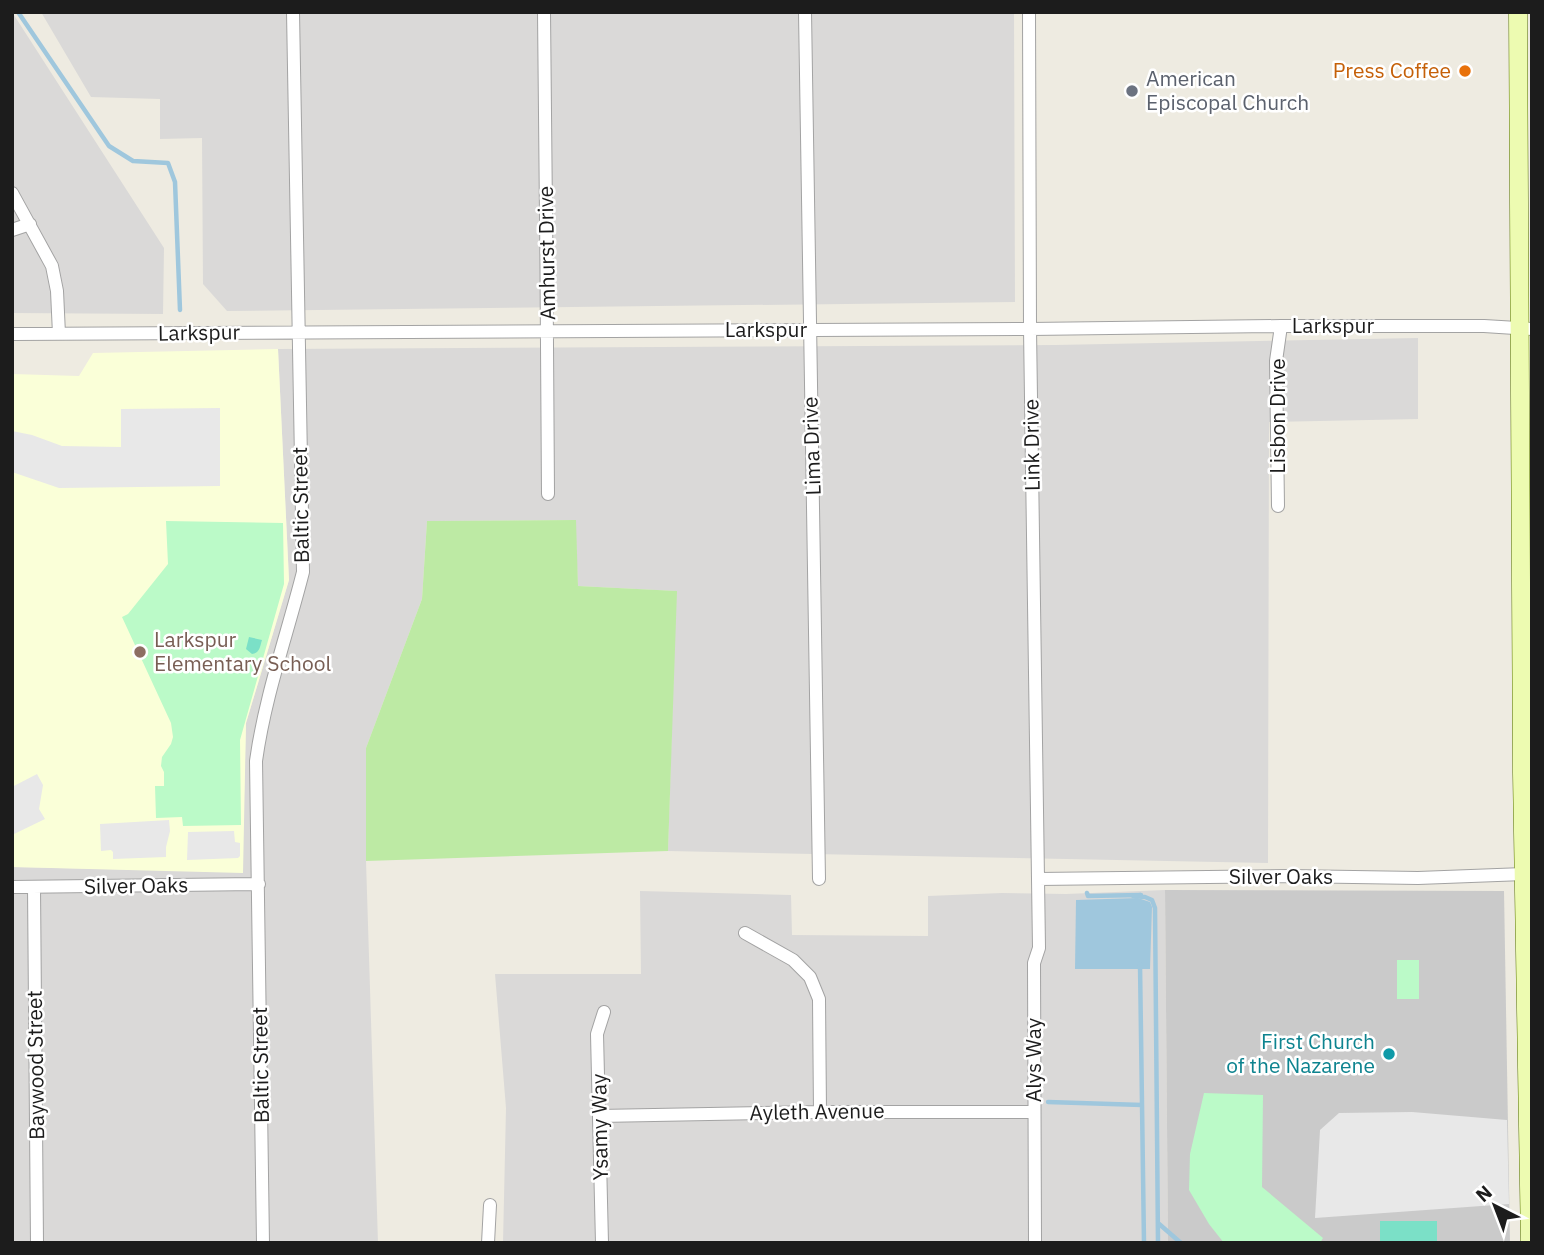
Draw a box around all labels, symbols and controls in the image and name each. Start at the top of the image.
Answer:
place label: Press Coffee [1333,56,1451,84]
marker: Press Coffee [1457,63,1473,79]
place label: American Episcopal Church [1146,64,1309,116]
marker: American Episcopal Church [1124,83,1140,99]
street label: Amhurst Drive [531,186,561,321]
street label: Larkspur [1292,311,1374,339]
street label: Larkspur [725,315,807,343]
street label: Larkspur [158,317,241,347]
street label: Lisbon Drive [1263,358,1291,474]
street label: Lima Drive [795,396,827,496]
street label: Link Drive [1016,399,1046,491]
street label: Baltic Street [285,447,315,563]
place label: Larkspur Elementary School [154,625,331,677]
marker: Larkspur Elementary School [132,644,148,660]
street label: Silver Oaks [1229,862,1333,890]
street label: Silver Oaks [84,870,188,900]
street label: Baywood Street [20,990,50,1140]
street label: Baltic Street [245,1007,275,1123]
street label: Alys Way [1019,1017,1047,1102]
place label: First Church of the Nazarene [1226,1027,1375,1079]
marker: First Church of the Nazarene [1381,1046,1397,1062]
street label: Ysamy Way [584,1073,614,1181]
street label: Ayleth Avenue [749,1096,885,1126]
north arrow [1460,1171,1530,1241]
text: N [1470,1180,1497,1207]

